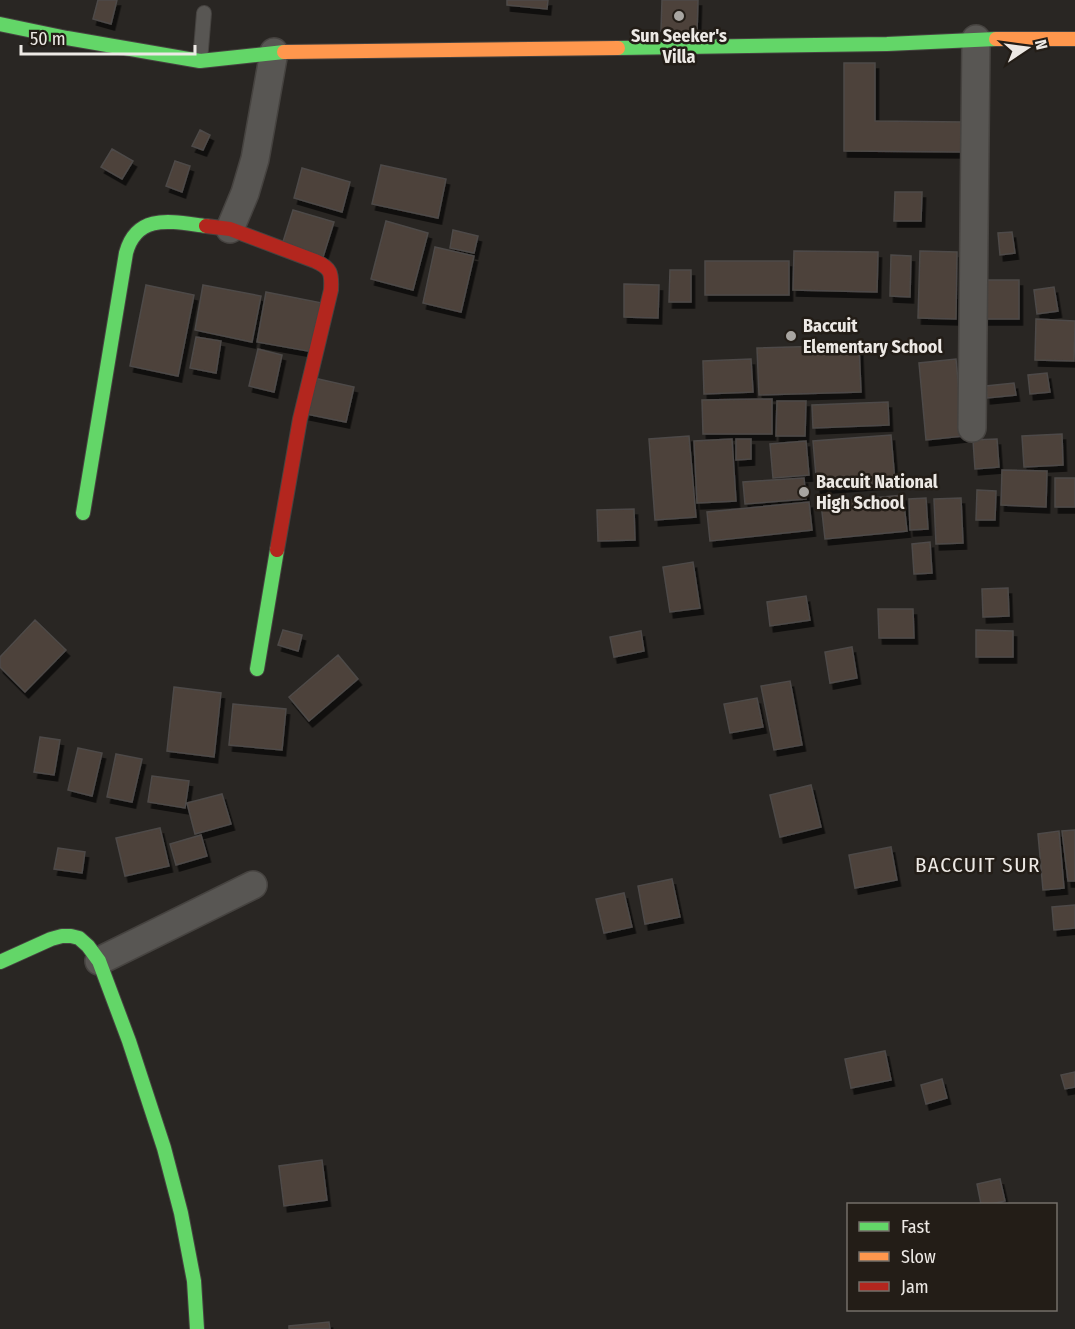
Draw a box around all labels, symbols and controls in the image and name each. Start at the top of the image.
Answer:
marker: Sun Seeker's Villa [672,9,686,23]
scale bar [21,18,195,56]
north arrow [997,18,1057,78]
place label: Sun Seeker's Villa [631,25,727,68]
text: 50 m [30,28,66,50]
text: N [1031,38,1051,52]
place label: Baccuit Elementary School [803,315,942,358]
marker: Baccuit Elementary School [784,329,798,343]
place label: Baccuit National High School [816,471,938,514]
marker: Baccuit National High School [797,485,811,499]
district label: BACCUIT SUR [915,852,1041,878]
legend [847,1203,1057,1311]
text: Fast [901,1216,930,1238]
text: Slow [901,1246,936,1268]
text: Jam [901,1276,929,1298]

